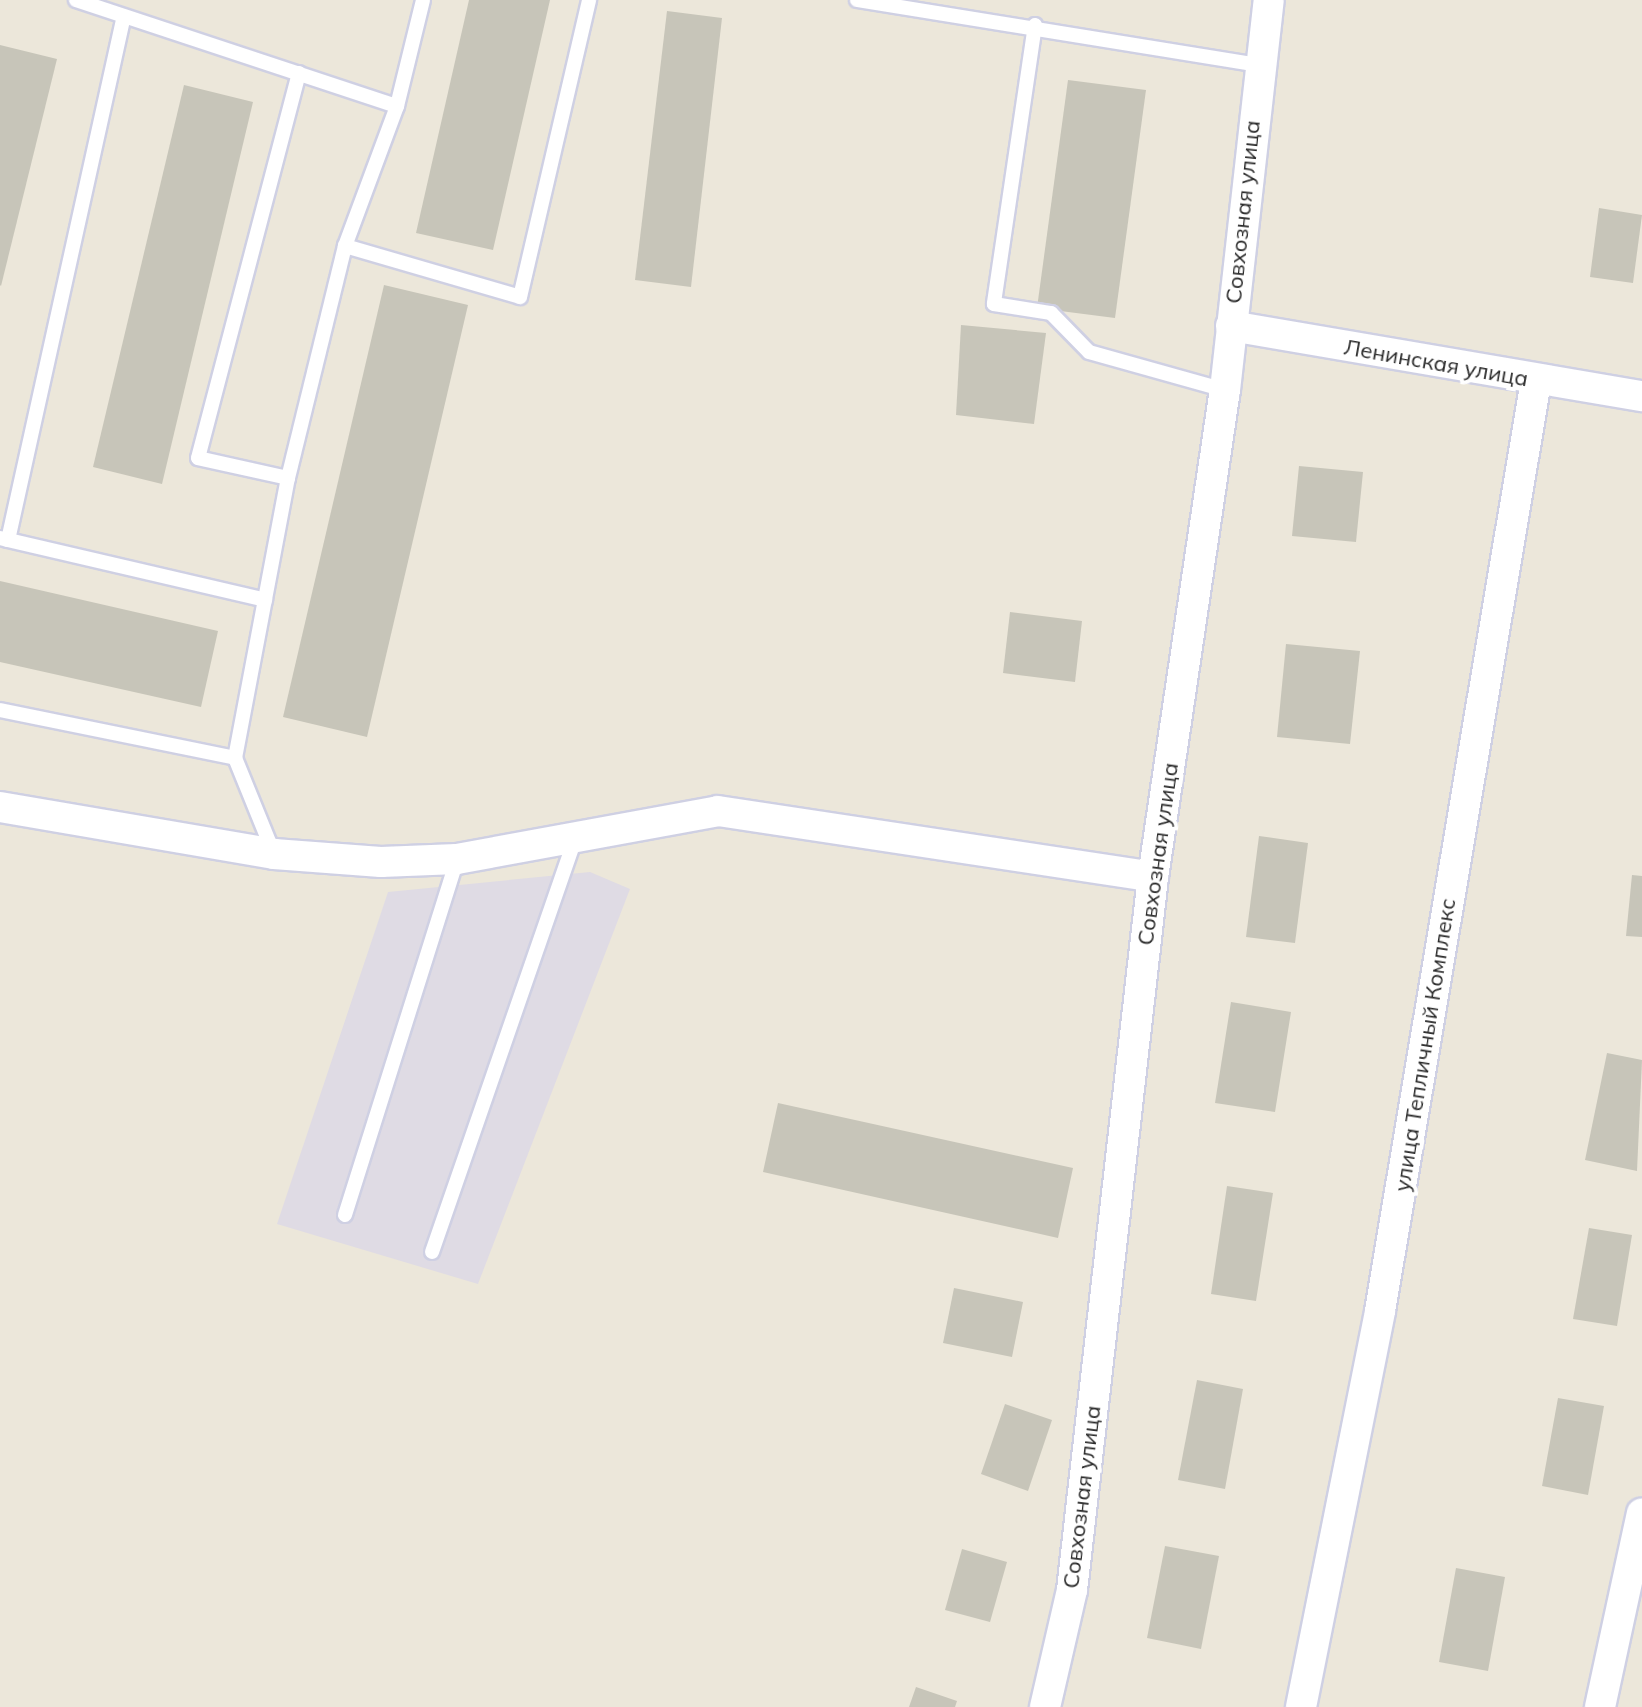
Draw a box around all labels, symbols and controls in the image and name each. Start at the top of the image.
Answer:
street label: Совхозная улица [1220,119,1266,305]
street label: Ленинская улица [1342,334,1530,392]
street label: Совхозная улица [1132,761,1184,947]
street label: улица Тепличный Комплекс [1389,897,1461,1193]
street label: Совхозная улица [1058,1404,1106,1590]

